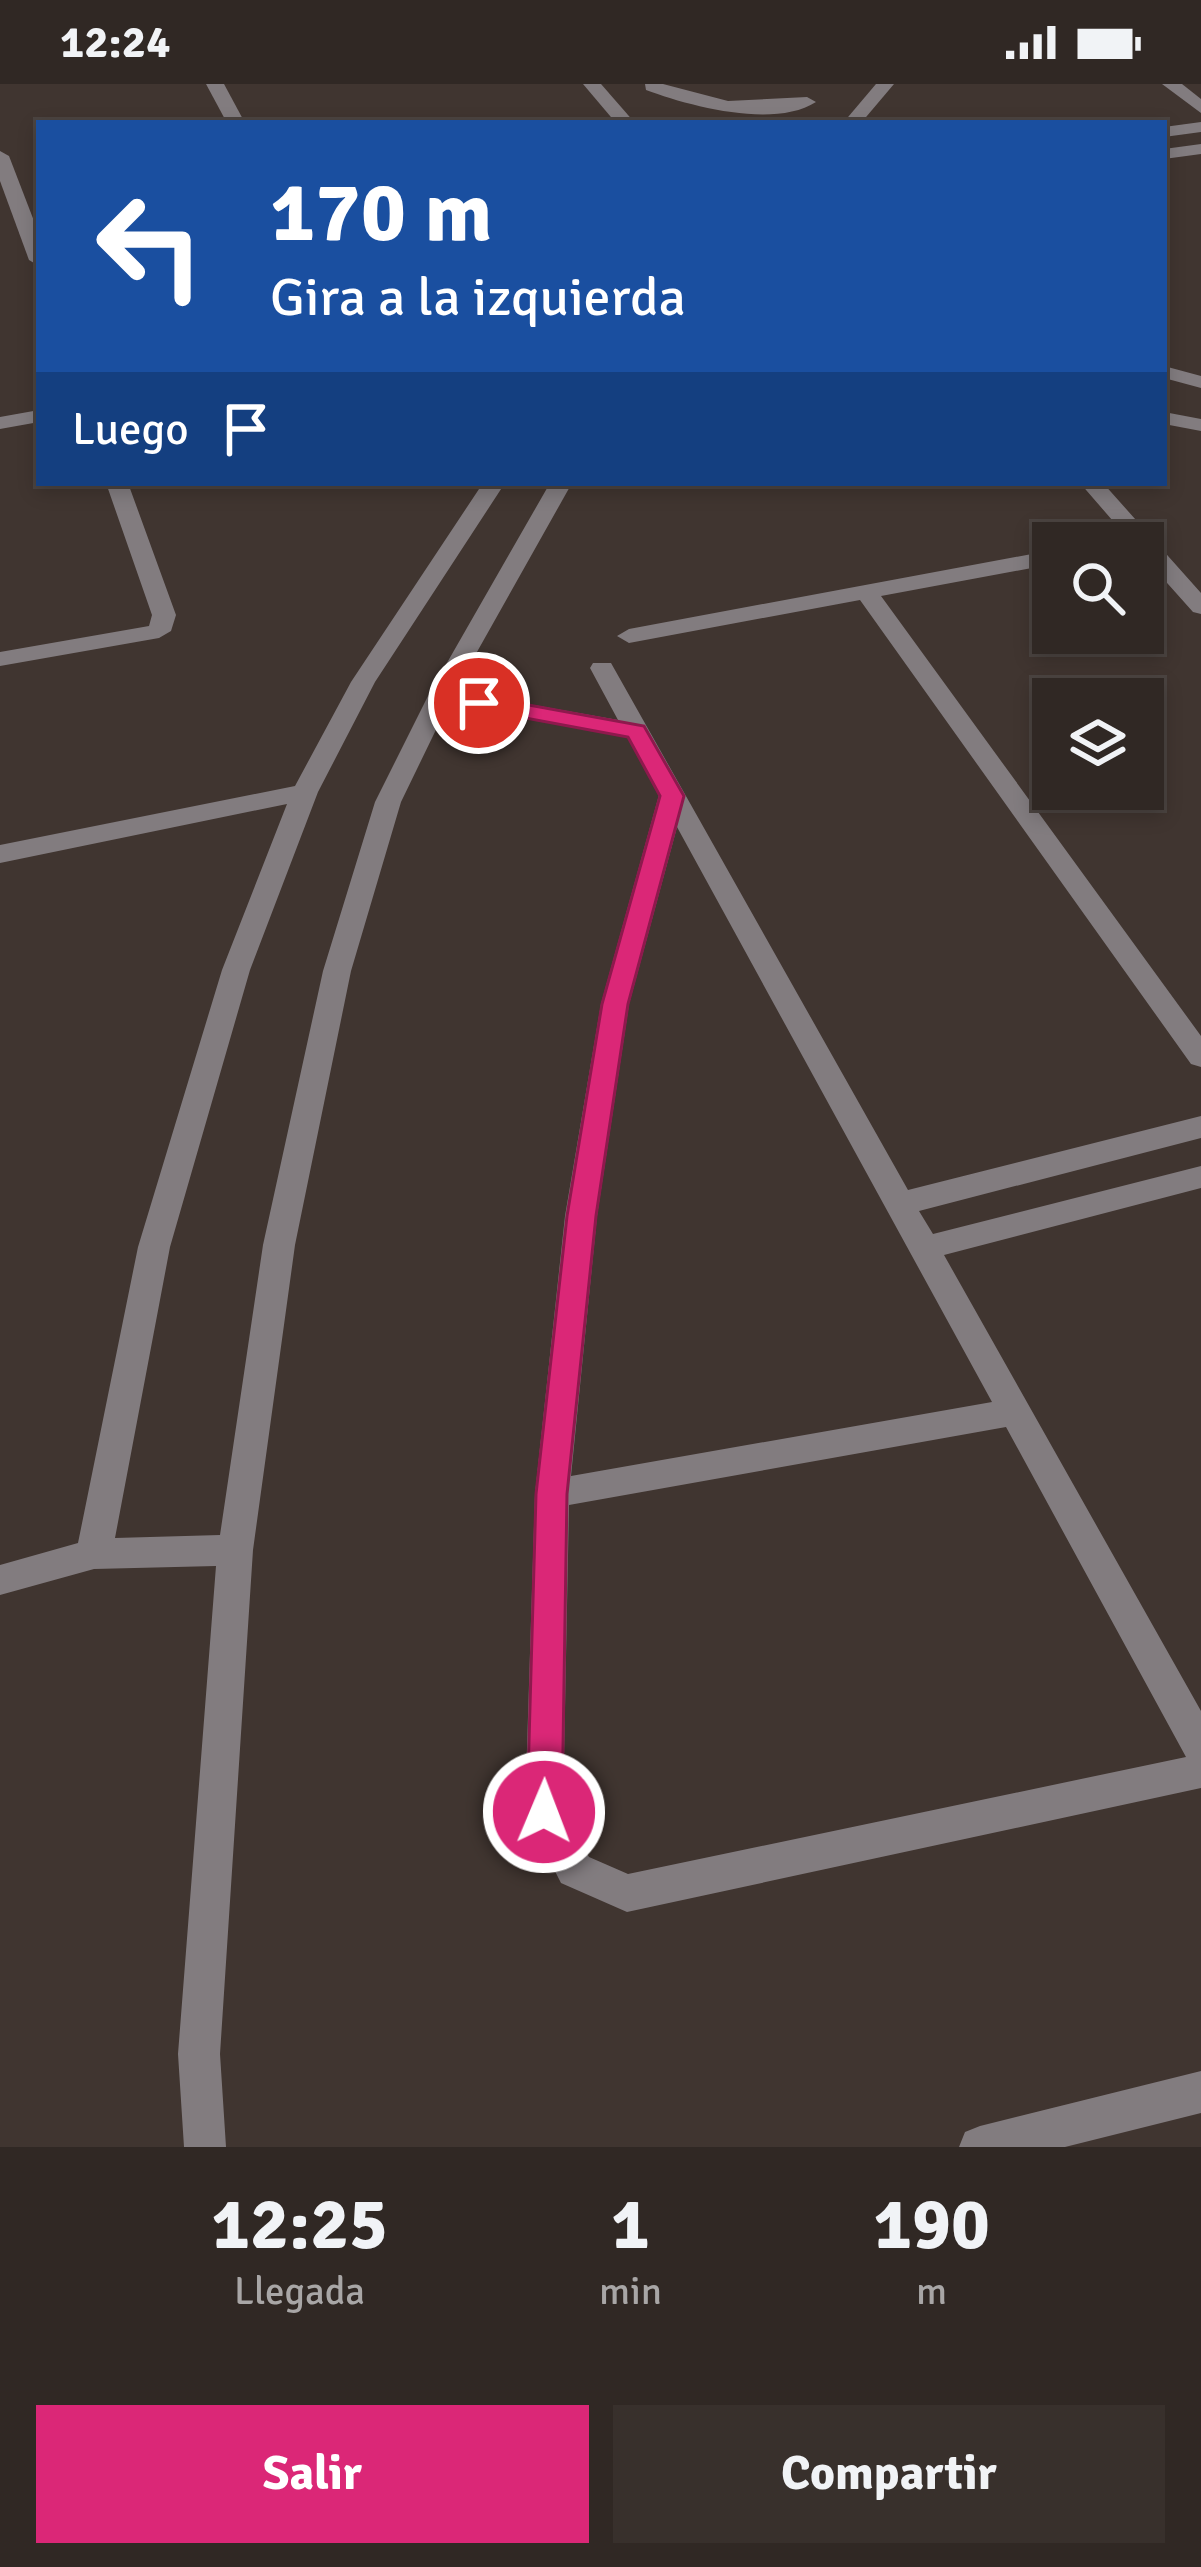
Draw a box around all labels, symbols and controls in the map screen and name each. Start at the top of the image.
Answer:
text: 12:24 [60,15,170,70]
text: 170 m [270,161,492,265]
icon: left [72,168,228,324]
text: Gira a la izquierda [270,264,686,331]
icon: arrive [213,396,279,462]
text: Luego [72,402,189,457]
map controls [1032,522,1164,810]
button: search [1032,522,1164,654]
pin [428,652,530,754]
icon: arrive [446,670,512,736]
button: layers [1032,678,1164,810]
position arrow [481,1749,607,1875]
text: 12:25 [211,2180,388,2269]
text: 1 [611,2180,650,2269]
text: 190 [873,2180,990,2269]
text: Llegada [234,2267,365,2315]
text: min [599,2267,662,2315]
text: m [916,2267,947,2315]
button: Salir [36,2405,589,2543]
button: Compartir [613,2405,1165,2543]

